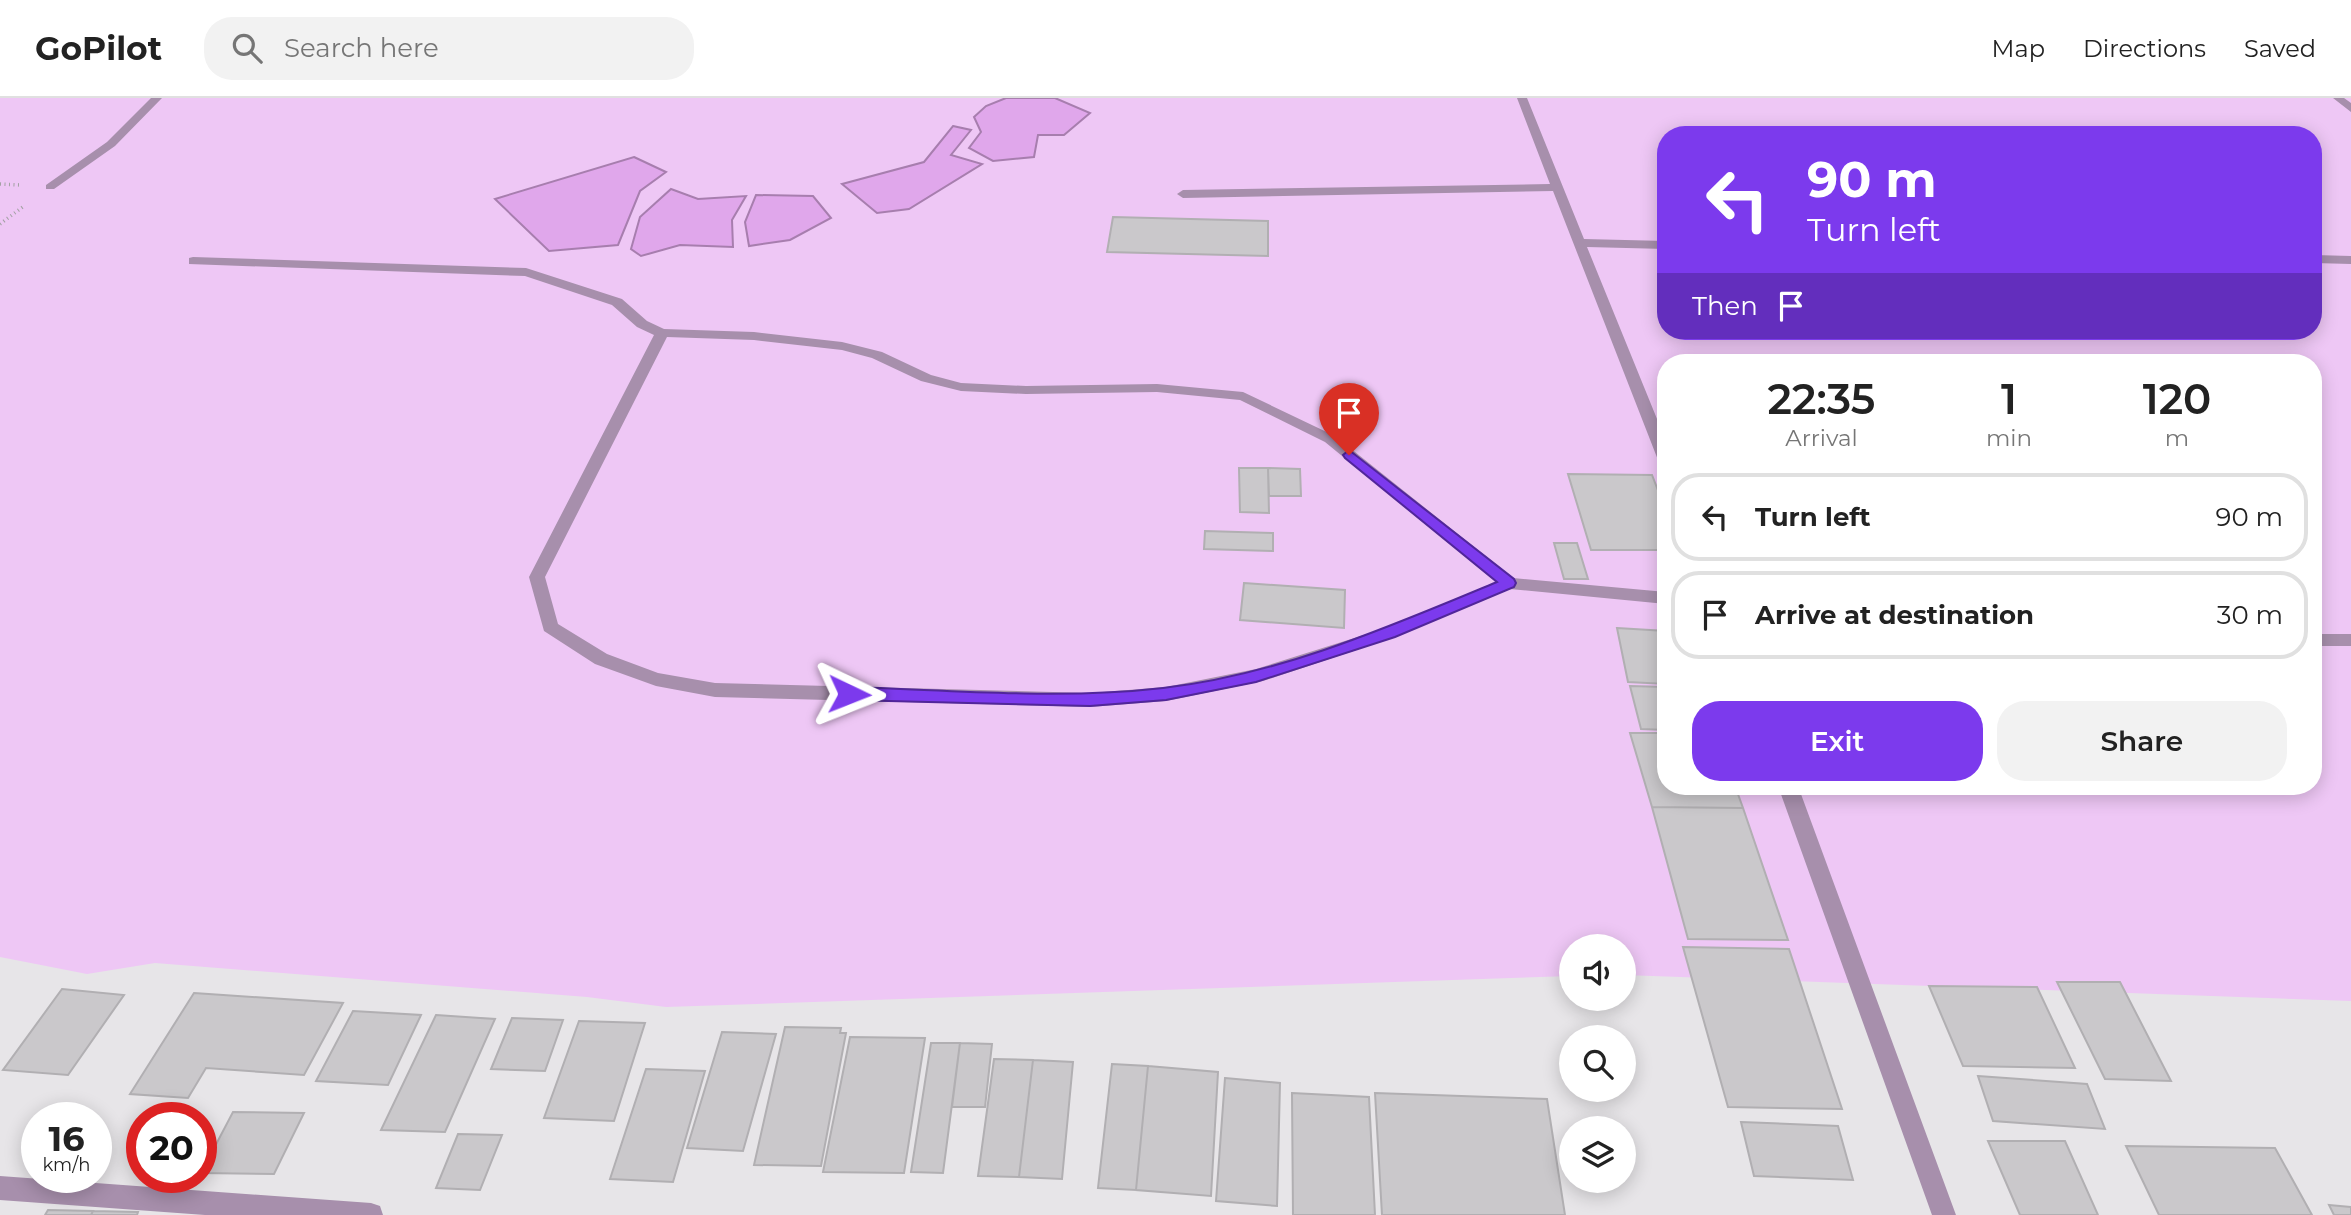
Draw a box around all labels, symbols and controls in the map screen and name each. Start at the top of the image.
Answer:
search box [204,17,694,80]
text: GoPilot [35,28,162,68]
icon: search [228,29,266,67]
text: Search here [284,32,439,64]
text: Map [1992,34,2045,63]
text: Directions [2083,34,2206,63]
text: Saved [2244,34,2316,63]
text: 90 m [1807,150,1937,209]
icon: left [1692,154,1783,245]
text: Turn left [1807,210,1941,249]
icon: arrive [1772,287,1810,325]
text: Then [1692,290,1758,322]
text: 22:35 [1768,373,1875,425]
text: 1 [2001,373,2017,425]
text: 120 [2143,373,2211,425]
pin [1319,383,1379,455]
icon: arrive [1330,394,1368,432]
text: Arrival [1785,424,1858,452]
text: min [1986,424,2032,452]
text: m [2165,424,2189,452]
icon: left [1696,498,1734,536]
text: Turn left [1755,501,1871,533]
text: 90 m [2216,501,2283,533]
icon: arrive [1696,596,1734,634]
text: Arrive at destination [1755,599,2034,631]
text: 30 m [2217,599,2283,631]
position arrow [812,657,886,731]
button: Exit [1692,701,1983,781]
button: Share [1997,701,2287,781]
map controls [1559,934,1636,1193]
button: sound [1559,934,1636,1011]
button: search [1559,1025,1636,1102]
speed limit sign: 20 [126,1102,217,1193]
button: layers [1559,1116,1636,1193]
text: 16 [48,1117,85,1160]
text: km/h [42,1154,91,1176]

